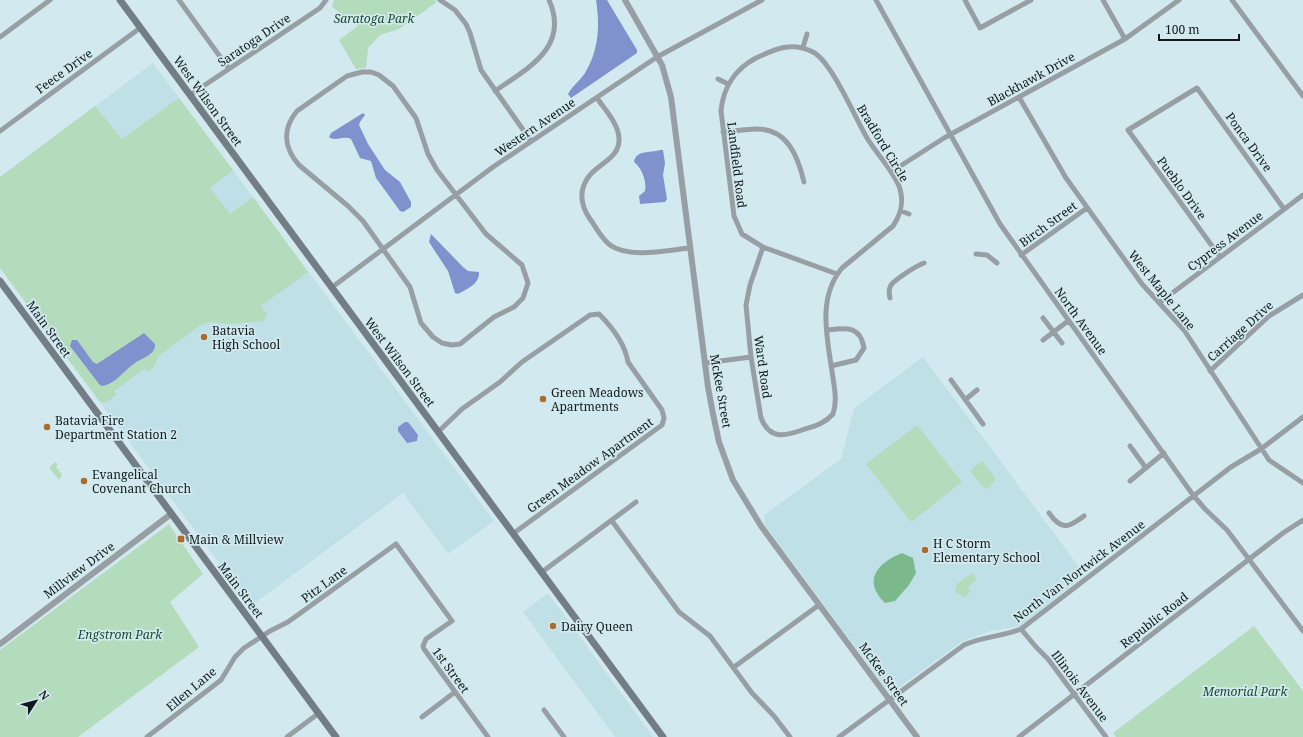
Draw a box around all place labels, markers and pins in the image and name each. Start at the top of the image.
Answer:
place label: Batavia High School [212,322,280,353]
marker: Batavia High School [199,332,209,342]
place label: Green Meadows Apartments [551,384,643,415]
marker: Green Meadows Apartments [538,394,548,404]
place label: Batavia Fire Department Station 2 [55,412,177,443]
marker: Batavia Fire Department Station 2 [42,422,52,432]
place label: Evangelical Covenant Church [92,466,191,497]
marker: Evangelical Covenant Church [79,476,89,486]
place label: Main & Millview [189,531,284,548]
marker: Main & Millview [176,534,186,544]
place label: H C Storm Elementary School [933,535,1041,566]
marker: H C Storm Elementary School [920,545,930,555]
place label: Dairy Queen [561,618,633,635]
marker: Dairy Queen [548,621,558,631]

